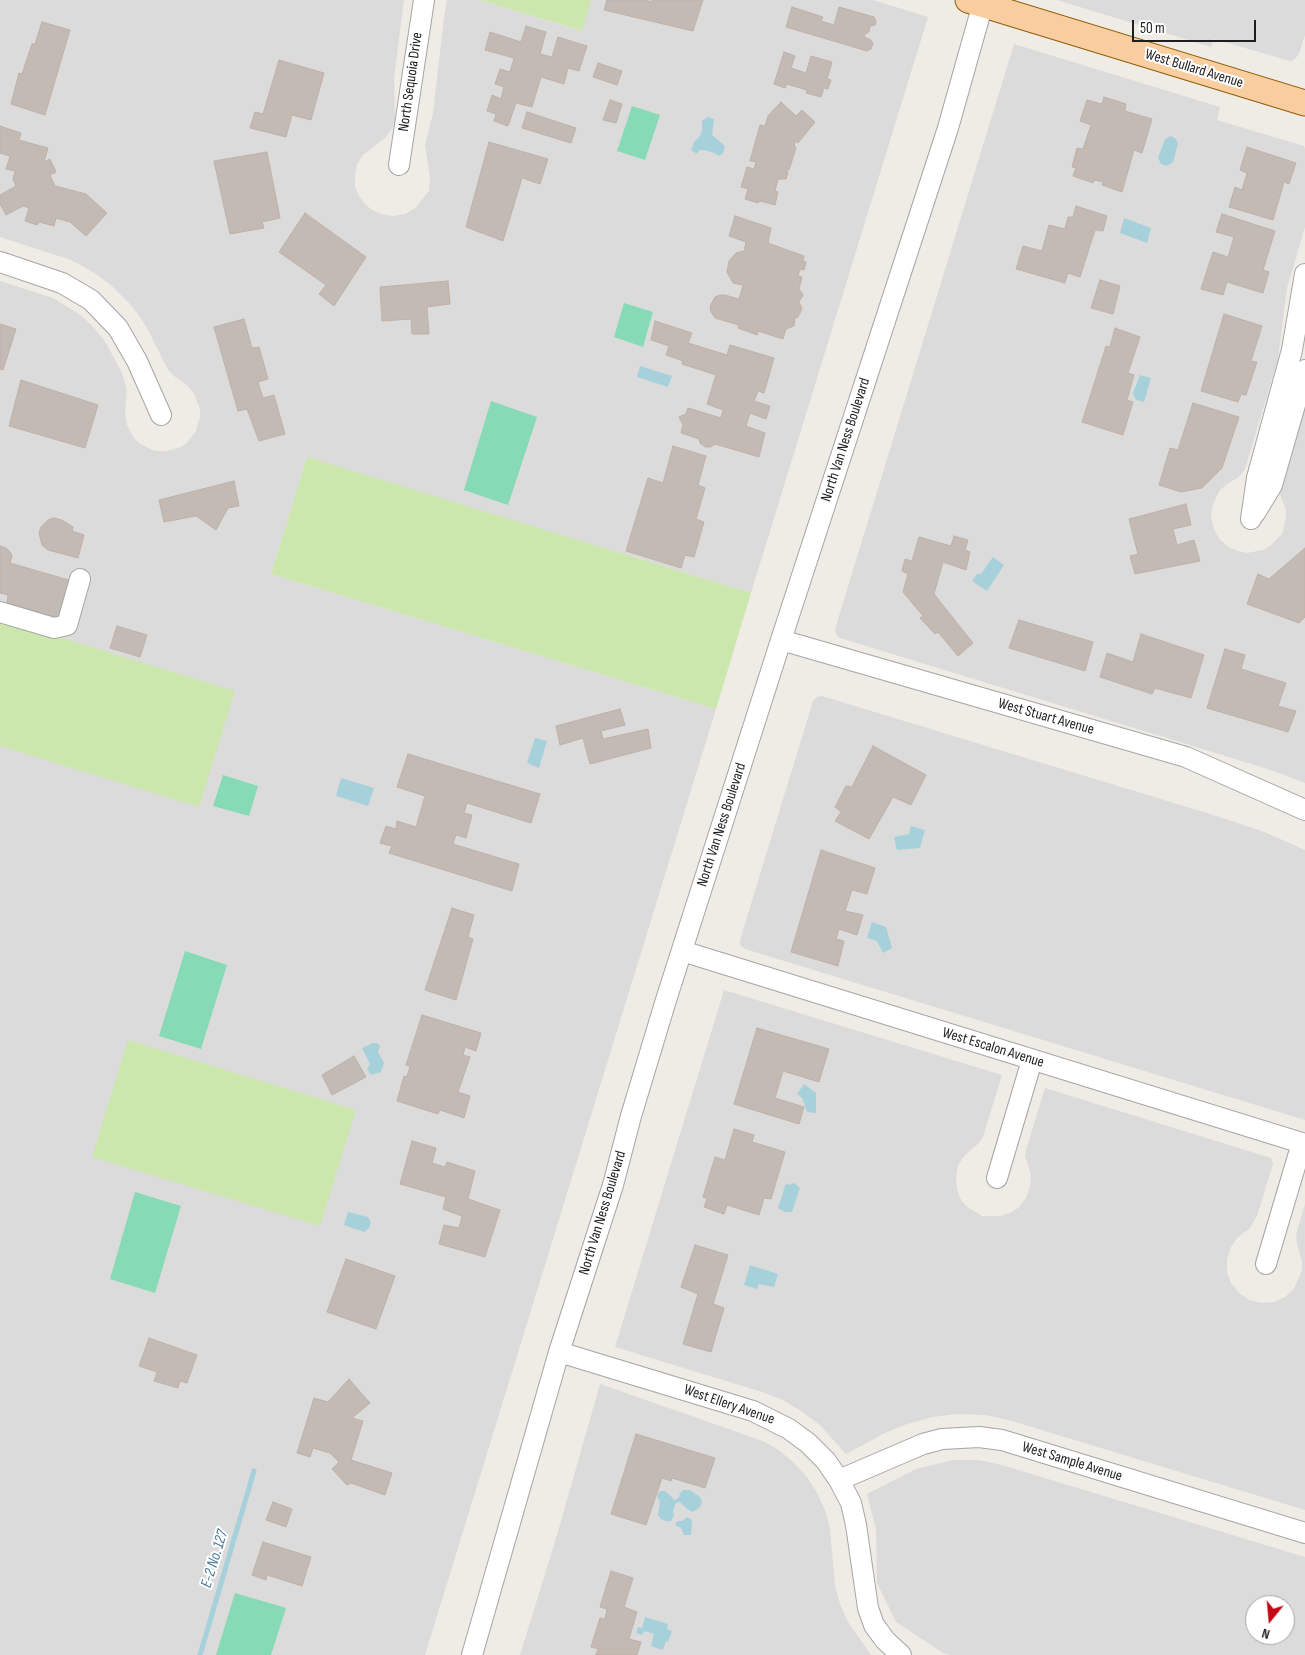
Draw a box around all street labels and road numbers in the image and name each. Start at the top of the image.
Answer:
street label: North Sequoia Drive [395,31,427,133]
street label: West Bullard Avenue [1143,46,1245,92]
street label: North Van Ness Boulevard [818,376,874,504]
street label: West Stuart Avenue [996,695,1096,739]
street label: North Van Ness Boulevard [694,761,750,889]
street label: West Escalon Avenue [940,1024,1046,1072]
street label: North Van Ness Boulevard [576,1149,630,1277]
street label: West Ellery Avenue [681,1381,777,1429]
street label: West Sample Avenue [1020,1438,1124,1486]

